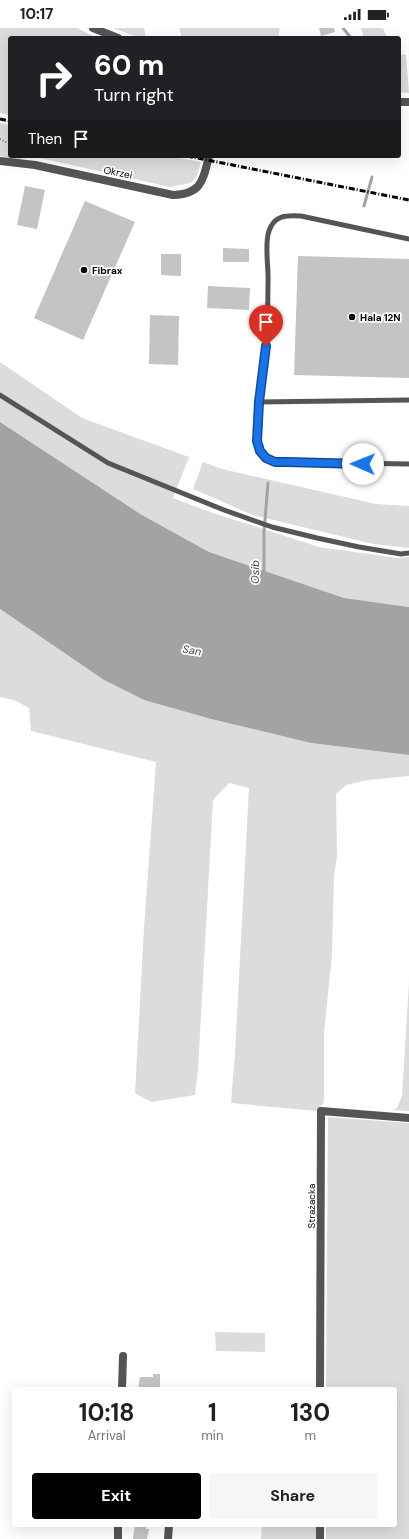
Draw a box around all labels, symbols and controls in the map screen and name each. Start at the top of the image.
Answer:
text: 10:17 [20,4,53,24]
text: 60 m [94,47,164,84]
icon: right [28,52,80,104]
text: Turn right [94,83,174,107]
icon: arrive [70,128,92,150]
text: Then [28,129,62,149]
street label: Okrzei [102,163,133,182]
place label: Fibrax [92,264,123,277]
marker: Fibrax [79,265,89,275]
pin [249,305,283,346]
icon: arrive [255,311,277,333]
place label: Hala 12N [360,311,401,324]
marker: Hala 12N [347,312,357,322]
position arrow [342,443,384,485]
water label: Osib [248,560,262,584]
water label: San [182,642,202,658]
street label: Strażacka [305,1183,318,1229]
text: 10:18 [79,1397,134,1428]
text: 1 [208,1397,217,1428]
text: 130 [290,1397,330,1428]
text: Arrival [88,1427,126,1444]
text: min [201,1427,223,1444]
text: m [304,1427,316,1444]
button: Exit [32,1473,201,1519]
button: Share [209,1473,377,1519]

